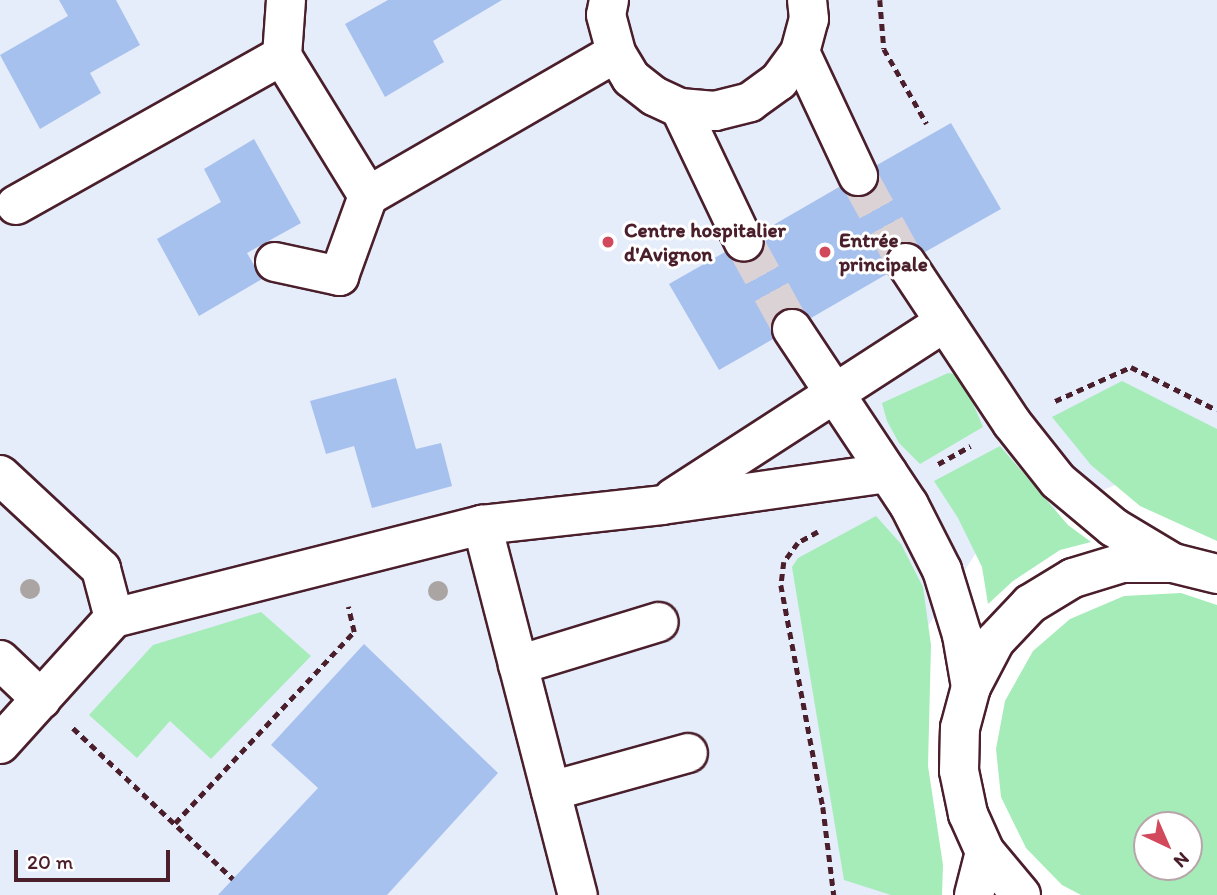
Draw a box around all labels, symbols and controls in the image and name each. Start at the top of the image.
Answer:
place label: Centre hospitalier d'Avignon [624,217,787,267]
place label: Entrée principale [839,227,928,277]
marker: Centre hospitalier d'Avignon [598,232,618,252]
marker: Entrée principale [817,244,833,260]
north arrow [1133,811,1203,881]
scale bar [18,836,173,880]
text: N [1169,847,1194,873]
text: 20 m [27,849,73,874]

